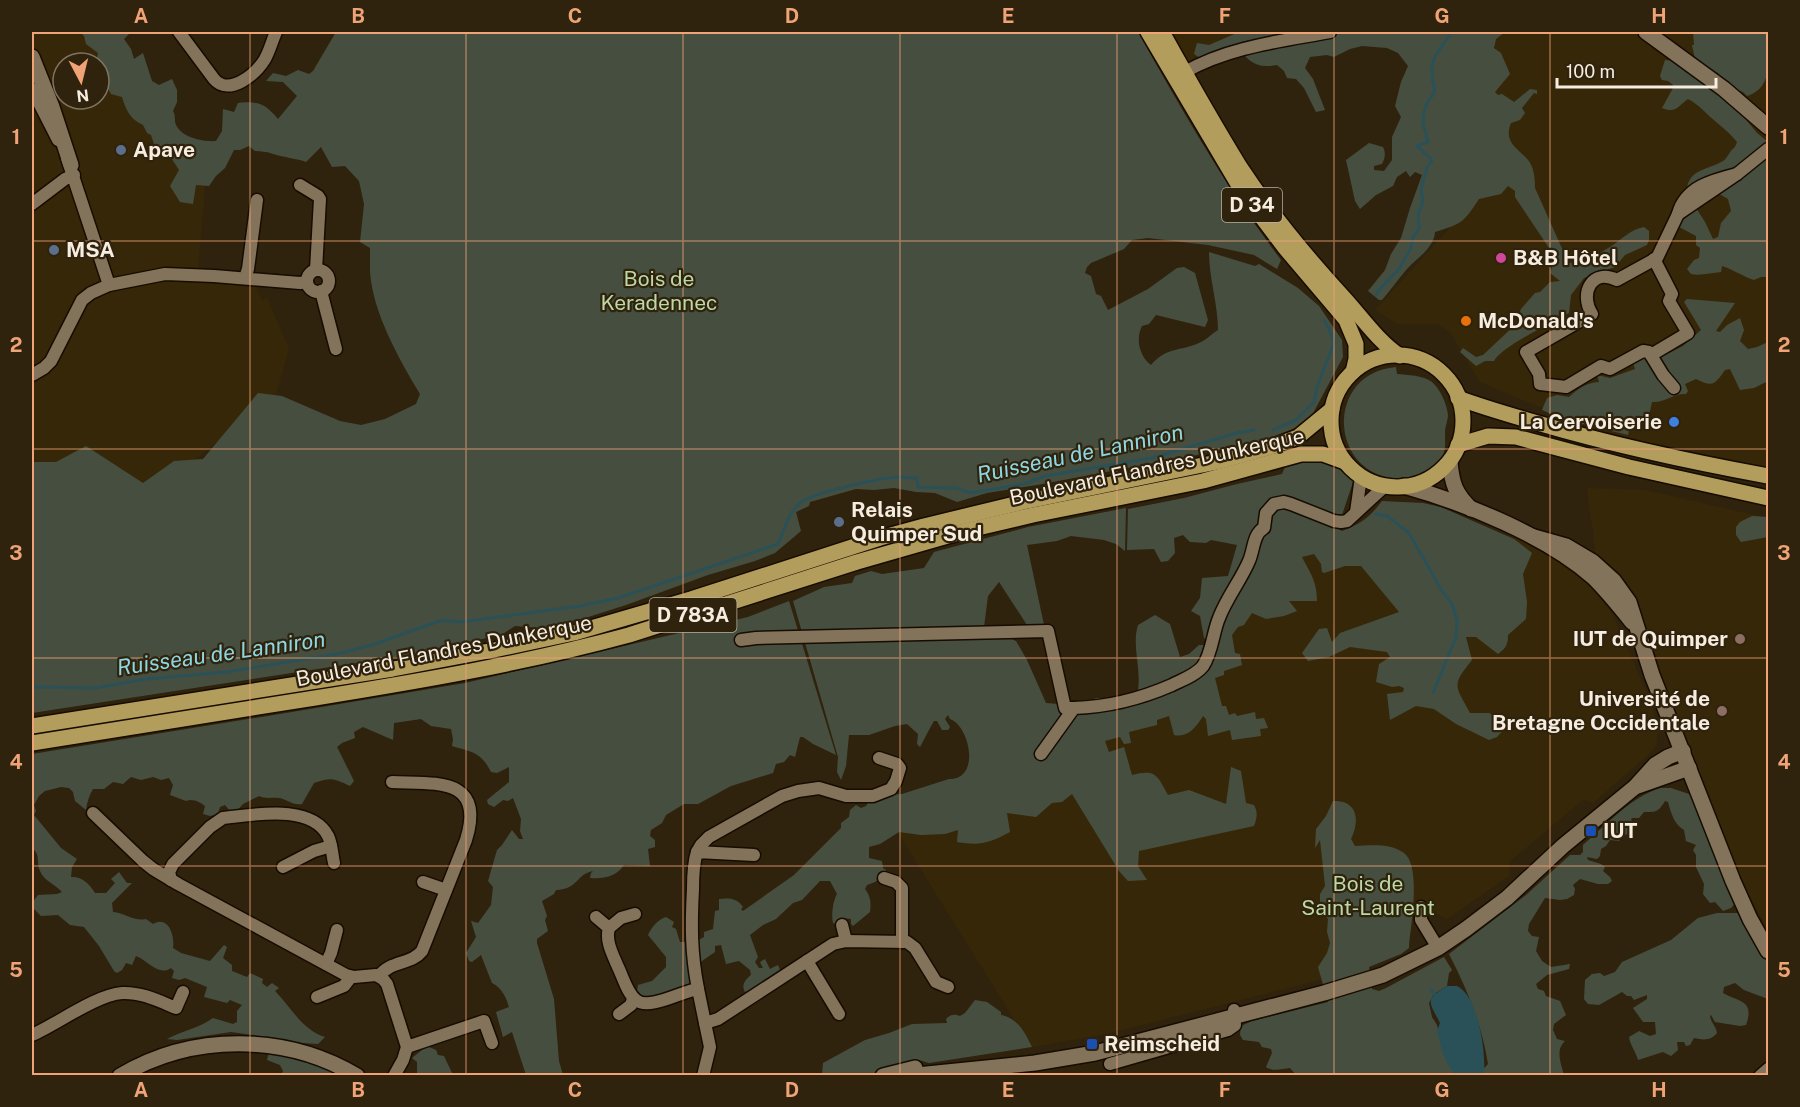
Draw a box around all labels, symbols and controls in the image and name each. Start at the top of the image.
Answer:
text: A [134,4,148,28]
text: B [351,4,365,28]
text: C [568,4,582,28]
text: D [785,4,799,28]
text: E [1002,4,1014,28]
text: F [1219,4,1231,28]
text: G [1434,4,1450,28]
text: H [1651,4,1667,28]
north arrow [51,51,111,111]
scale bar [1557,51,1716,89]
text: 100 m [1566,61,1615,82]
text: N [75,85,90,106]
text: 1 [12,125,20,149]
text: 1 [1780,125,1788,149]
place label: Apave [133,137,195,162]
marker: Apave [114,143,128,157]
road number: D 34 [1222,188,1282,222]
place label: MSA [66,237,115,262]
marker: MSA [47,243,61,257]
place label: B&B Hôtel [1513,245,1618,270]
marker: B&B Hôtel [1494,251,1508,265]
park label: Bois de Keradennec [600,266,718,315]
place label: McDonald's [1478,308,1594,333]
marker: McDonald's [1459,314,1473,328]
text: 2 [10,333,22,357]
text: 2 [1778,333,1790,357]
place label: La Cervoiserie [1519,409,1662,434]
marker: La Cervoiserie [1667,415,1681,429]
water label: Ruisseau de Lanniron [974,418,1186,488]
street label: Boulevard Flandres Dunkerque [1007,423,1307,510]
place label: Relais Quimper Sud [851,497,982,546]
marker: Relais Quimper Sud [832,515,846,529]
text: 3 [9,541,23,565]
text: 3 [1777,541,1791,565]
road number: D 783A [650,598,736,632]
street label: Boulevard Flandres Dunkerque [294,610,594,691]
water label: Ruisseau de Lanniron [115,625,327,681]
place label: IUT de Quimper [1573,626,1728,651]
marker: IUT de Quimper [1733,632,1747,646]
place label: Université de Bretagne Occidentale [1492,686,1710,735]
marker: Université de Bretagne Occidentale [1715,704,1729,718]
text: 4 [9,750,23,774]
text: 4 [1777,750,1791,774]
place label: IUT [1603,818,1637,843]
marker: IUT [1584,824,1598,838]
park label: Bois de Saint-Laurent [1301,871,1435,920]
text: 5 [9,958,23,982]
text: 5 [1777,958,1791,982]
place label: Reimscheid [1104,1031,1220,1056]
marker: Reimscheid [1085,1037,1099,1051]
text: A [134,1078,148,1102]
text: B [351,1078,365,1102]
text: C [568,1078,582,1102]
text: D [785,1078,799,1102]
text: E [1002,1078,1014,1102]
text: F [1219,1078,1231,1102]
text: G [1434,1078,1450,1102]
text: H [1651,1078,1667,1102]

